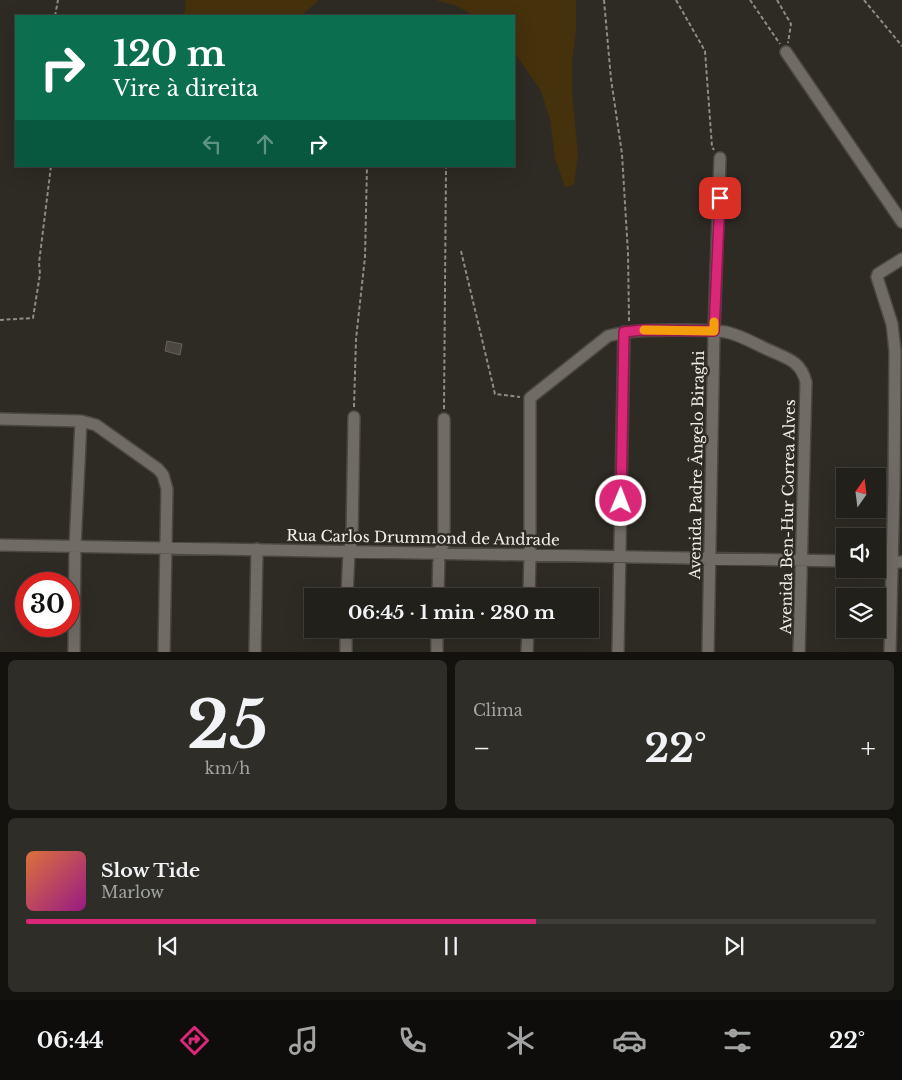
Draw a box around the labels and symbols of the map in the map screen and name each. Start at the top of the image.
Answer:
pin [699,177,741,219]
street label: Avenida Padre Ângelo Biraghi [685,350,708,581]
street label: Avenida Ben-Hur Correa Alves [776,399,799,636]
north arrow [836,468,886,518]
position arrow [594,474,646,526]
street label: Rua Carlos Drummond de Andrade [286,526,560,549]
speed limit sign: 30 [15,572,80,637]

